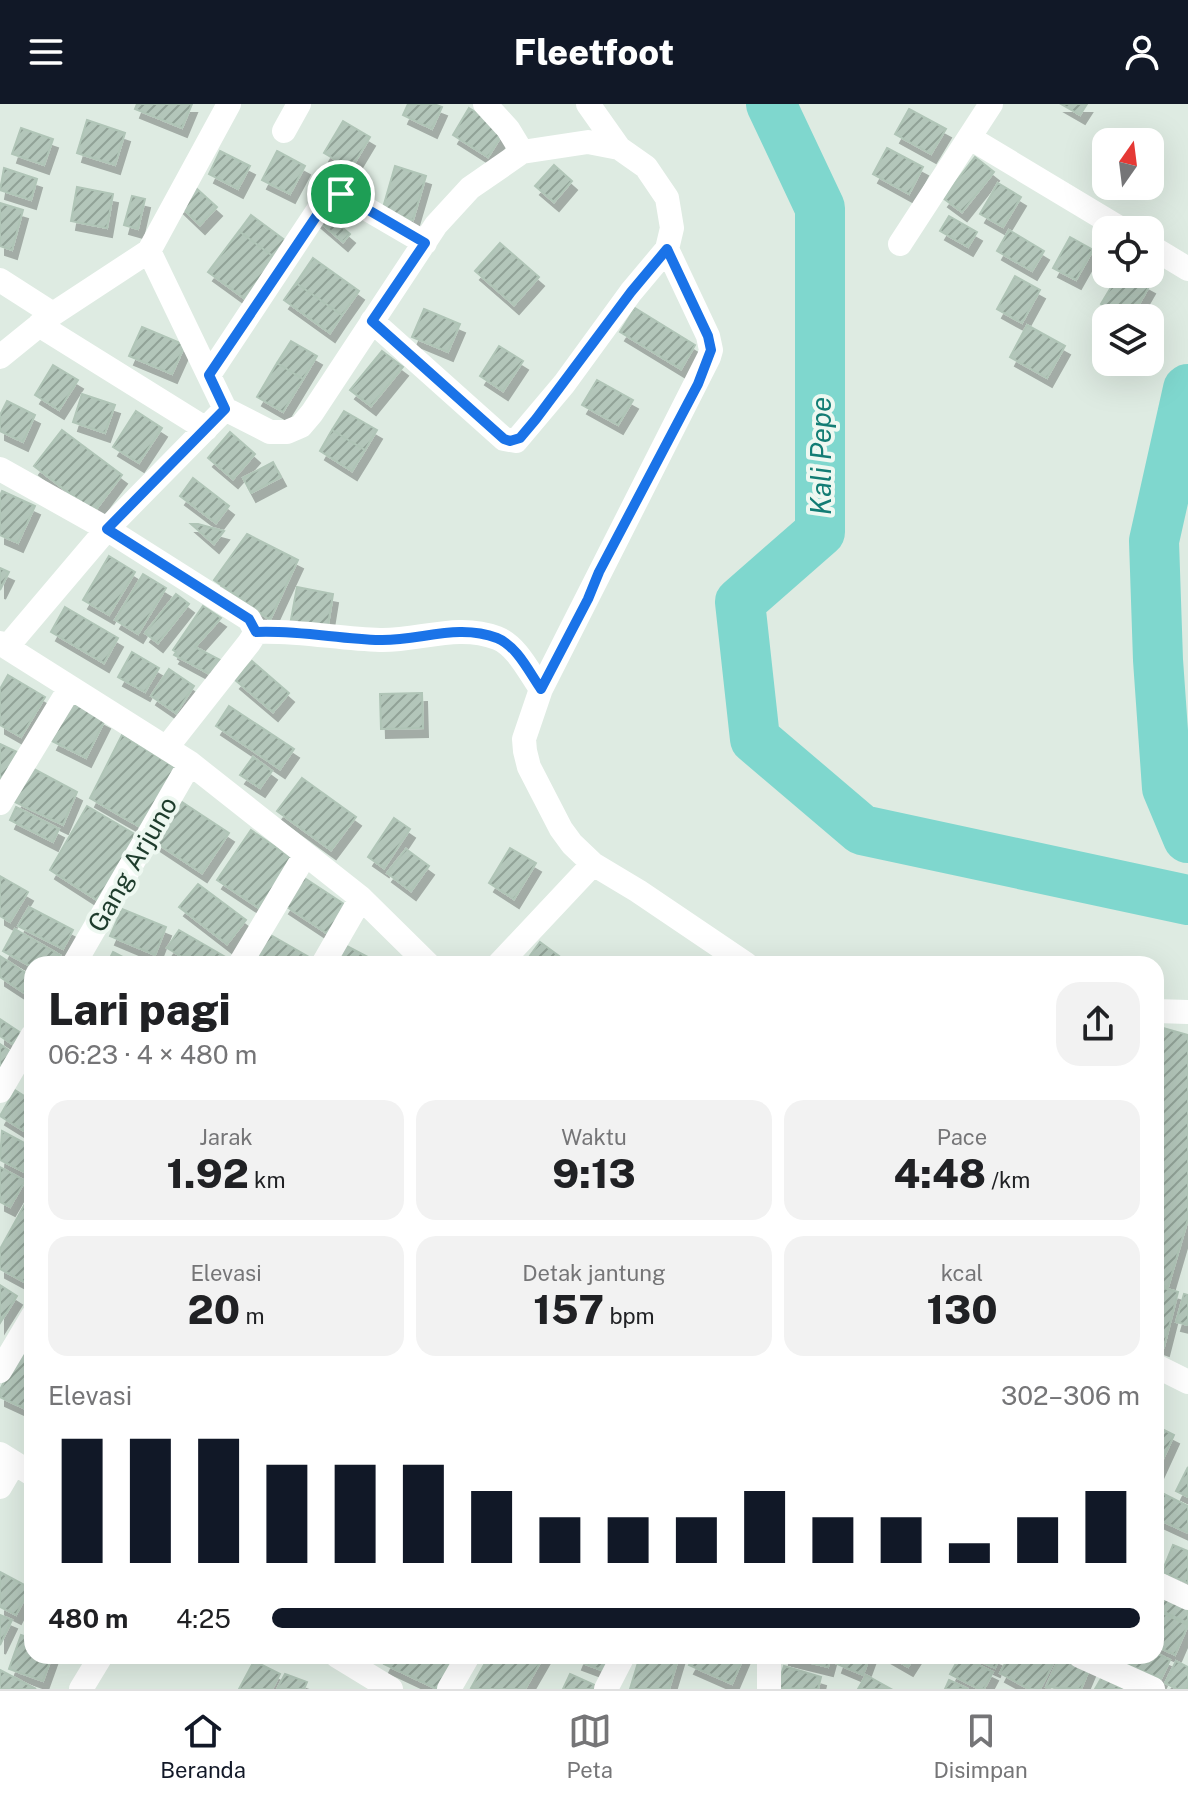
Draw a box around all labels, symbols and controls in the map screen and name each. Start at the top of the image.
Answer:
icon: menu [24,30,68,74]
icon: person [1120,30,1164,74]
text: Fleetfoot [514,31,674,73]
north arrow [1092,128,1164,200]
map controls [1092,128,1164,376]
pin [307,160,375,228]
icon: arrive [319,172,363,216]
button: locate [1092,216,1164,288]
button: layers [1092,304,1164,376]
water label: Kali Pepe [804,397,837,515]
street label: Gang Arjuno [81,791,183,937]
button: share [1056,982,1140,1066]
text: Lari pagi [48,983,231,1035]
text: 06:23 · 4 × 480 m [48,1039,257,1070]
text: Jarak [199,1124,253,1150]
text: Waktu [561,1124,627,1150]
text: Pace [937,1124,987,1150]
text: 1.92 [167,1150,249,1197]
text: 9:13 [552,1150,636,1197]
text: 4:48 [894,1150,986,1197]
text: km [249,1167,285,1193]
text: /km [986,1167,1030,1193]
text: Elevasi [190,1260,262,1286]
text: Detak jantung [522,1260,666,1286]
text: kcal [941,1260,983,1286]
text: 20 [188,1286,240,1333]
text: 157 [533,1286,604,1333]
text: 130 [926,1286,998,1333]
text: m [240,1303,264,1329]
text: bpm [604,1303,655,1329]
text: Elevasi [48,1380,132,1411]
text: 302–306 m [1001,1380,1140,1411]
text: 480 m [48,1603,128,1634]
text: 4:25 [176,1603,231,1634]
tab: Beranda [160,1709,246,1783]
tab: Peta [566,1709,613,1783]
tab: Disimpan [933,1709,1028,1783]

